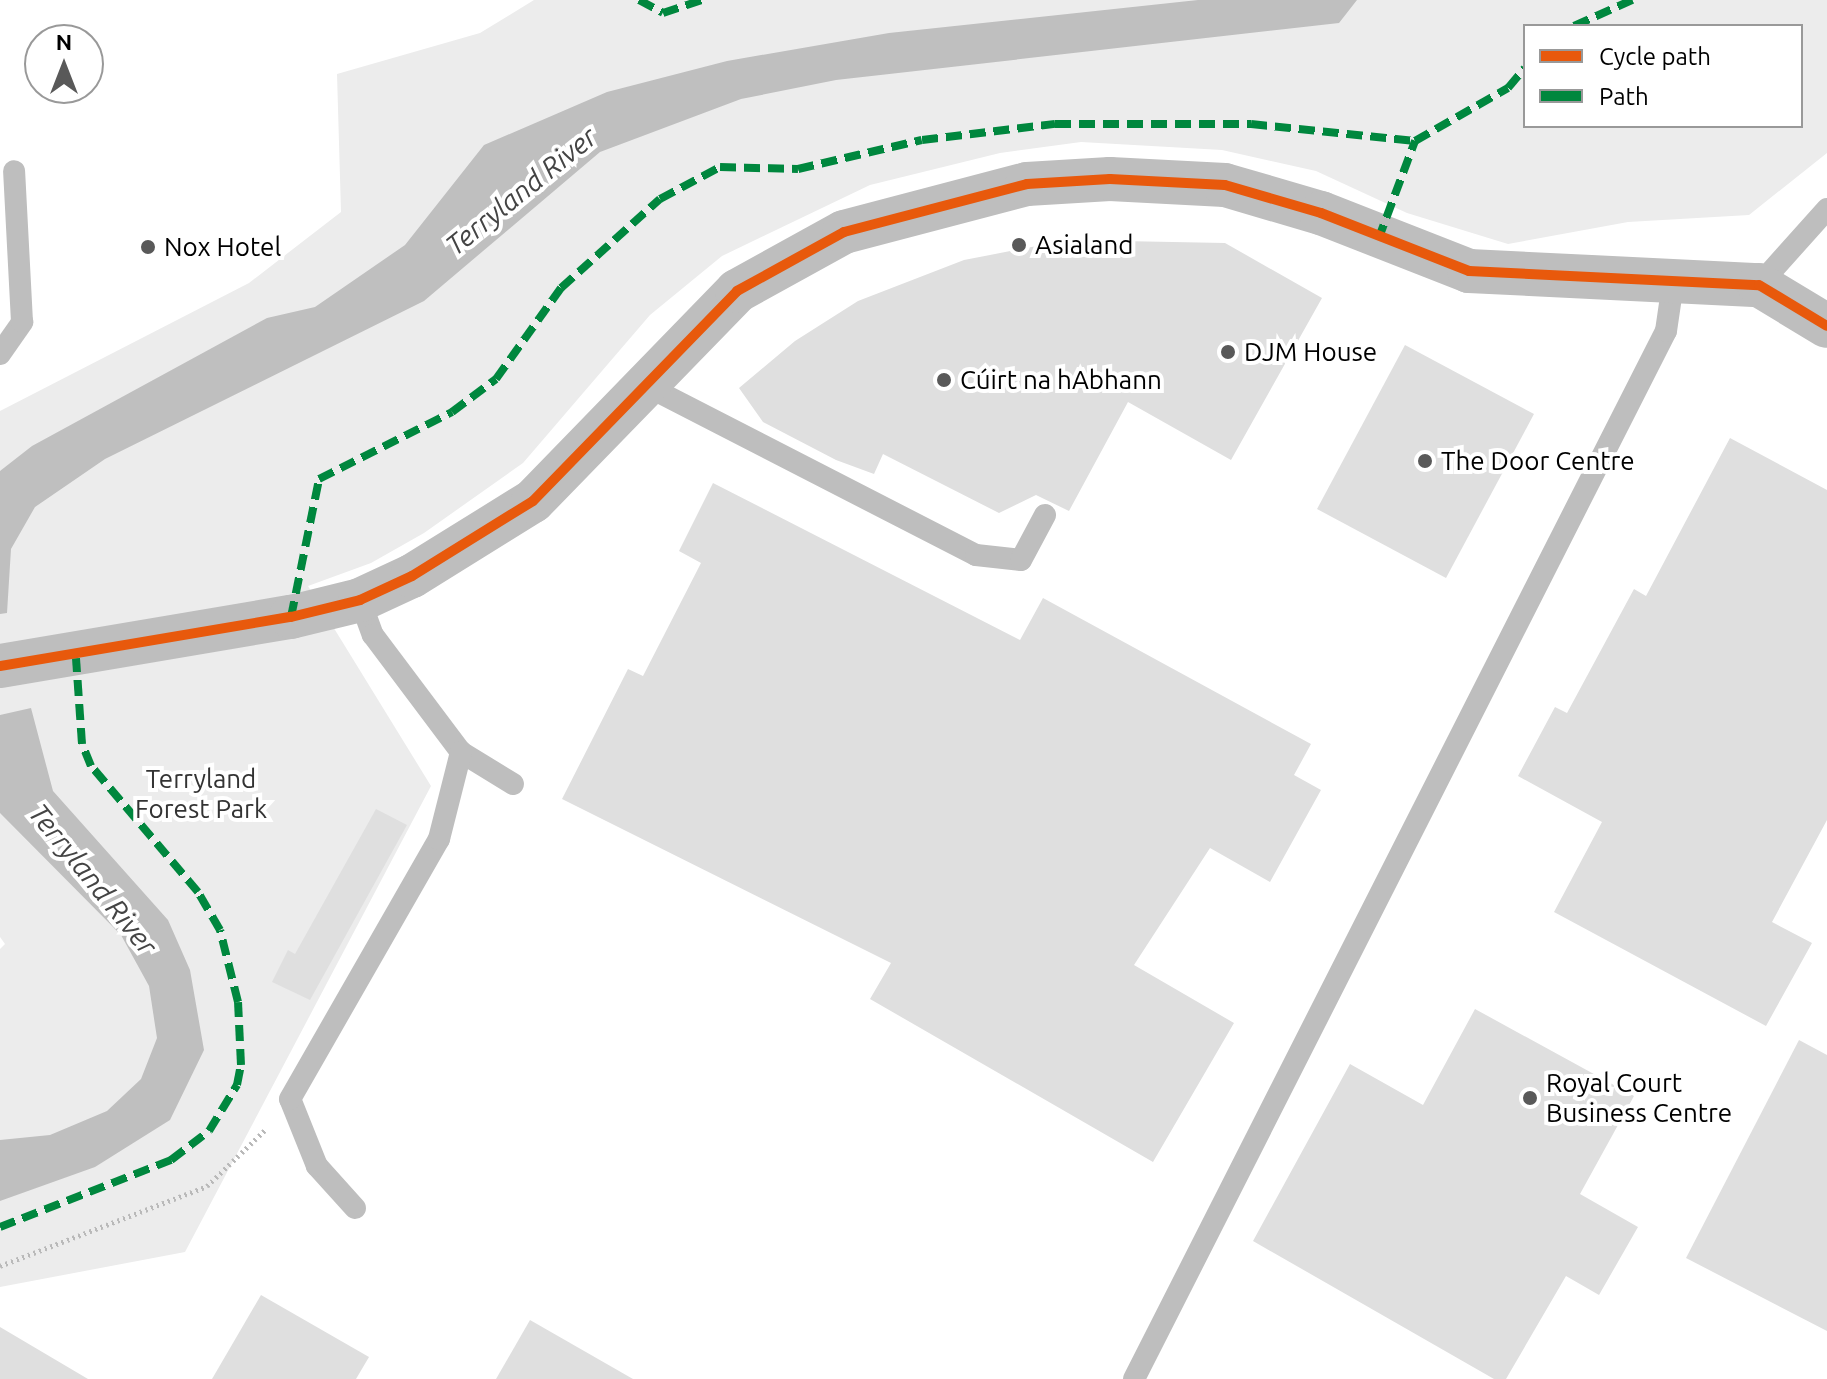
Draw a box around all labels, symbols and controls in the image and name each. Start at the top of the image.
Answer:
north arrow [24,24,104,104]
legend [1523,24,1803,128]
text: N [56,29,72,54]
text: Cycle path [1599,43,1711,70]
text: Path [1599,83,1649,110]
water label: Terryland River [439,120,603,262]
place label: Asialand [1035,229,1133,261]
place label: Nox Hotel [164,231,281,263]
marker: Asialand [1010,236,1028,254]
marker: Nox Hotel [139,238,157,256]
place label: DJM House [1244,336,1377,368]
marker: DJM House [1219,343,1237,361]
place label: Cúirt na hAbhann [960,364,1162,396]
marker: Cúirt na hAbhann [935,371,953,389]
place label: The Door Centre [1441,445,1635,477]
marker: The Door Centre [1416,452,1434,470]
park label: Terryland Forest Park [135,763,267,824]
water label: Terryland River [22,797,164,961]
place label: Royal Court Business Centre [1546,1067,1732,1128]
marker: Royal Court Business Centre [1521,1089,1539,1107]

